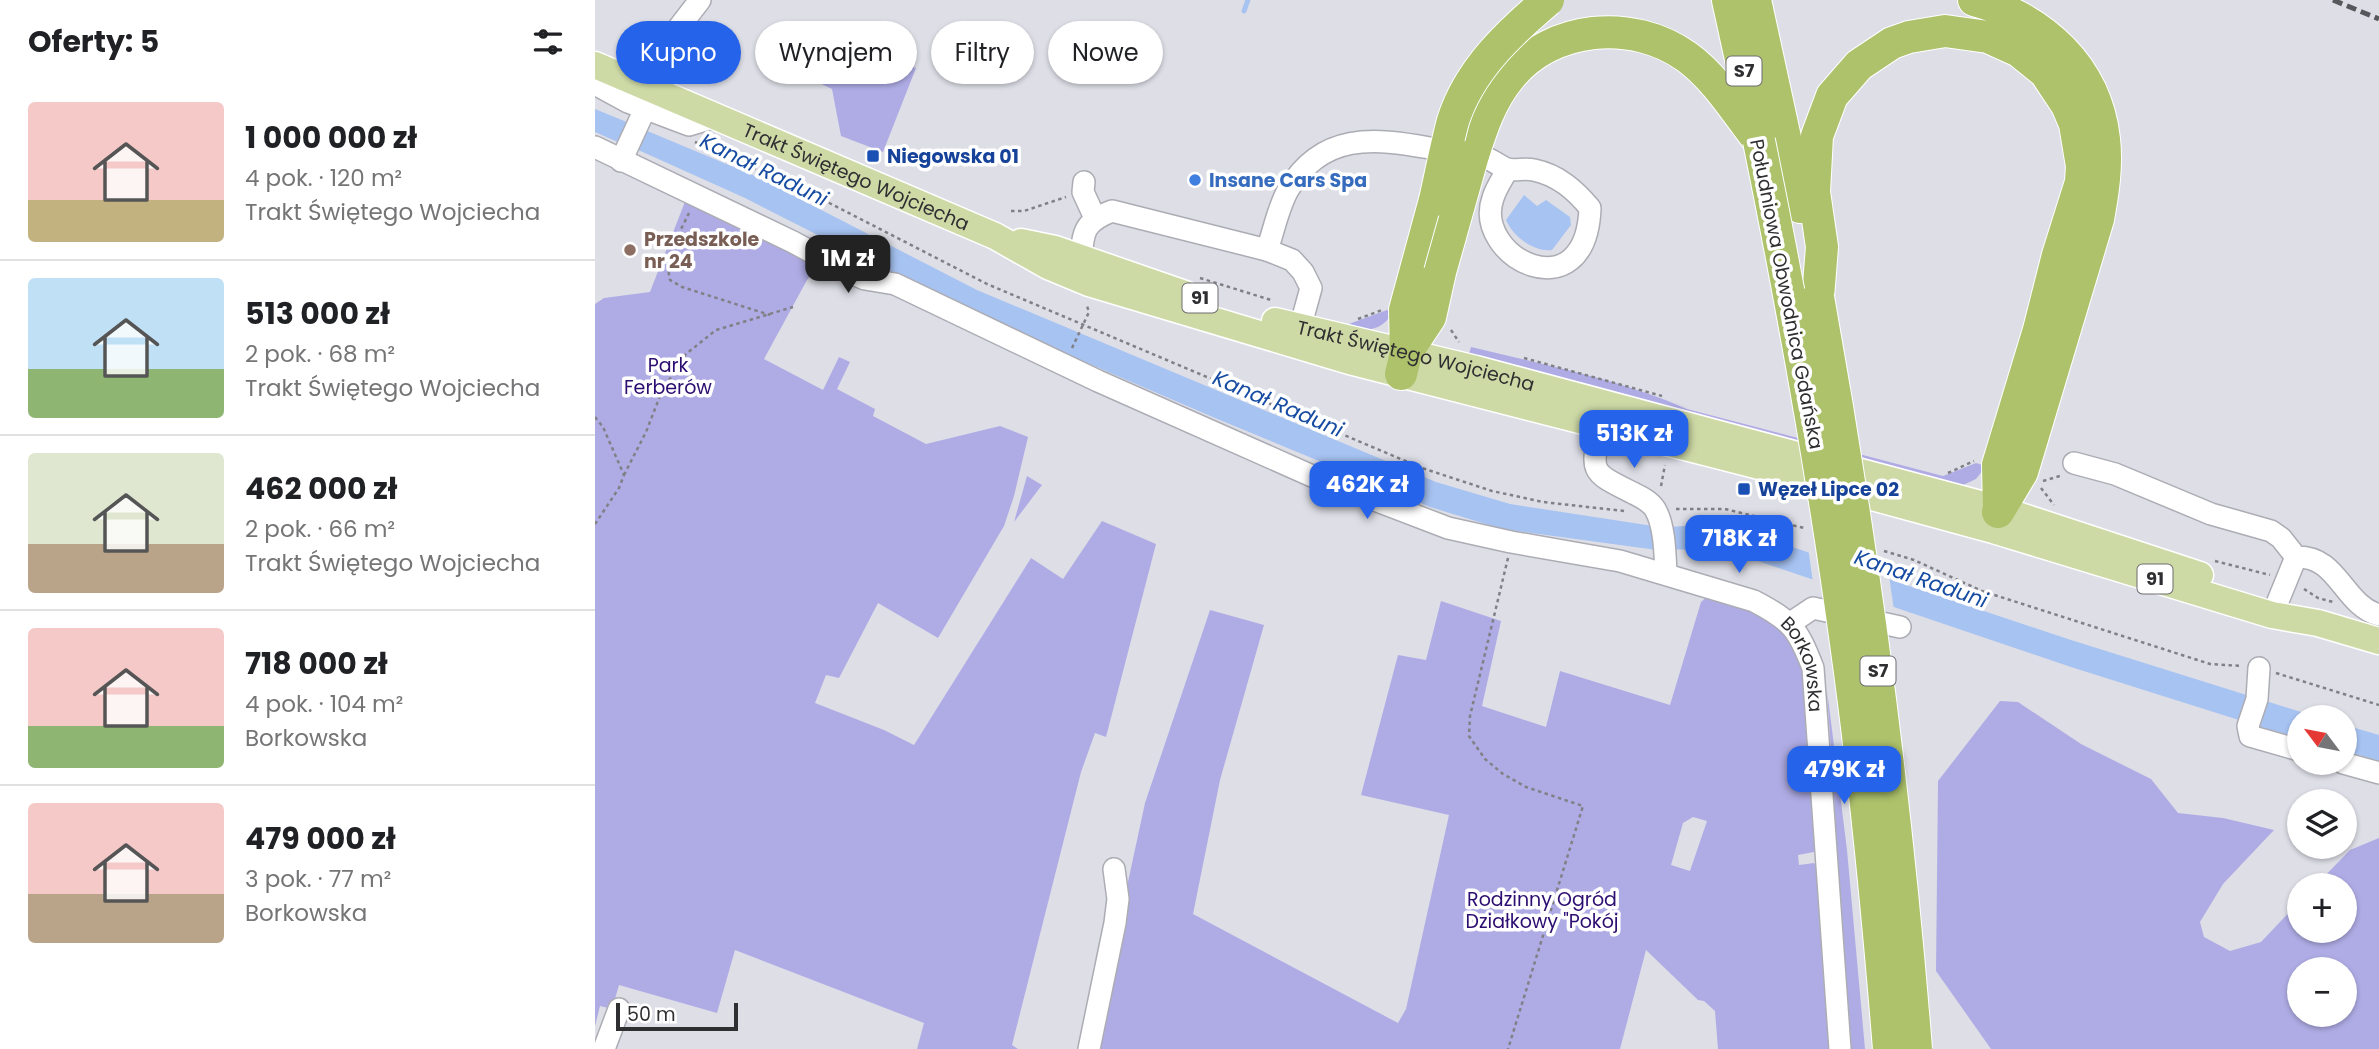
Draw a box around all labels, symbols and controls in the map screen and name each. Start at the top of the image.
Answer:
text: Oferty: 5 [28,20,159,63]
chip: Kupno [616,21,741,84]
chip: Wynajem [755,21,917,84]
chip: Filtry [931,21,1034,84]
chip: Nowe [1048,21,1163,84]
icon: filters [529,23,567,61]
road number: S7 [1727,56,1761,86]
text: 1 000 000 zł [245,116,417,159]
street label: Trakt Świętego Wojciecha [738,117,973,237]
water label: Kanał Raduni [695,126,834,213]
icon: home [84,130,168,214]
street label: Południowa Obwodnica Gdańska [1743,137,1830,451]
place label: Niegowska 01 [887,143,1019,170]
marker: Niegowska 01 [865,148,881,164]
text: 4 pok. · 120 m² [245,162,402,194]
place label: Insane Cars Spa [1209,167,1367,194]
marker: Insane Cars Spa [1187,172,1203,188]
text: Trakt Świętego Wojciecha [245,196,540,228]
place label: Przedszkole nr 24 [644,226,759,275]
pin: 1M zł [799,236,897,295]
marker: Przedszkole nr 24 [622,242,638,258]
text: 1M zł [821,242,875,274]
road number: 91 [1183,284,1217,312]
text: 513 000 zł [245,292,390,335]
icon: home [84,306,168,390]
street label: Trakt Świętego Wojciecha [1294,314,1538,398]
text: 2 pok. · 68 m² [245,338,395,370]
park label: Park Ferberów [624,352,712,401]
water label: Kanał Raduni [1208,363,1349,444]
text: Trakt Świętego Wojciecha [245,372,540,404]
pin: 513K zł [1569,410,1699,470]
text: 513K zł [1595,417,1673,449]
pin: 462K zł [1302,462,1432,521]
text: 462 000 zł [245,467,397,510]
text: 462K zł [1325,468,1409,500]
place label: Węzeł Lipce 02 [1758,476,1899,503]
icon: home [84,481,168,565]
marker: Węzeł Lipce 02 [1736,481,1752,497]
text: 2 pok. · 66 m² [245,513,395,545]
pin: 718K zł [1674,516,1804,575]
text: 718K zł [1701,522,1777,554]
water label: Kanał Raduni [1851,542,1992,615]
text: Trakt Świętego Wojciecha [245,547,540,579]
road number: 91 [2137,564,2173,594]
street label: Borkowska [1775,610,1829,713]
text: 718 000 zł [245,642,388,685]
icon: home [84,656,168,740]
road number: S7 [1861,656,1895,686]
text: 4 pok. · 104 m² [245,688,403,720]
north arrow [2287,705,2357,775]
map controls [2287,705,2357,1027]
text: Borkowska [245,722,367,754]
pin: 479K zł [1779,746,1909,806]
text: 479K zł [1803,753,1885,785]
button: layers [2287,789,2357,859]
text: 479 000 zł [245,817,396,860]
icon: home [84,831,168,915]
text: 3 pok. · 77 m² [245,863,391,895]
button: + [2287,873,2357,943]
park label: Rodzinny Ogród Działkowy "Pokój [1465,886,1619,935]
text: Borkowska [245,897,367,929]
button: − [2287,957,2357,1027]
scale bar [616,1000,739,1032]
text: 50 m [627,1001,676,1028]

